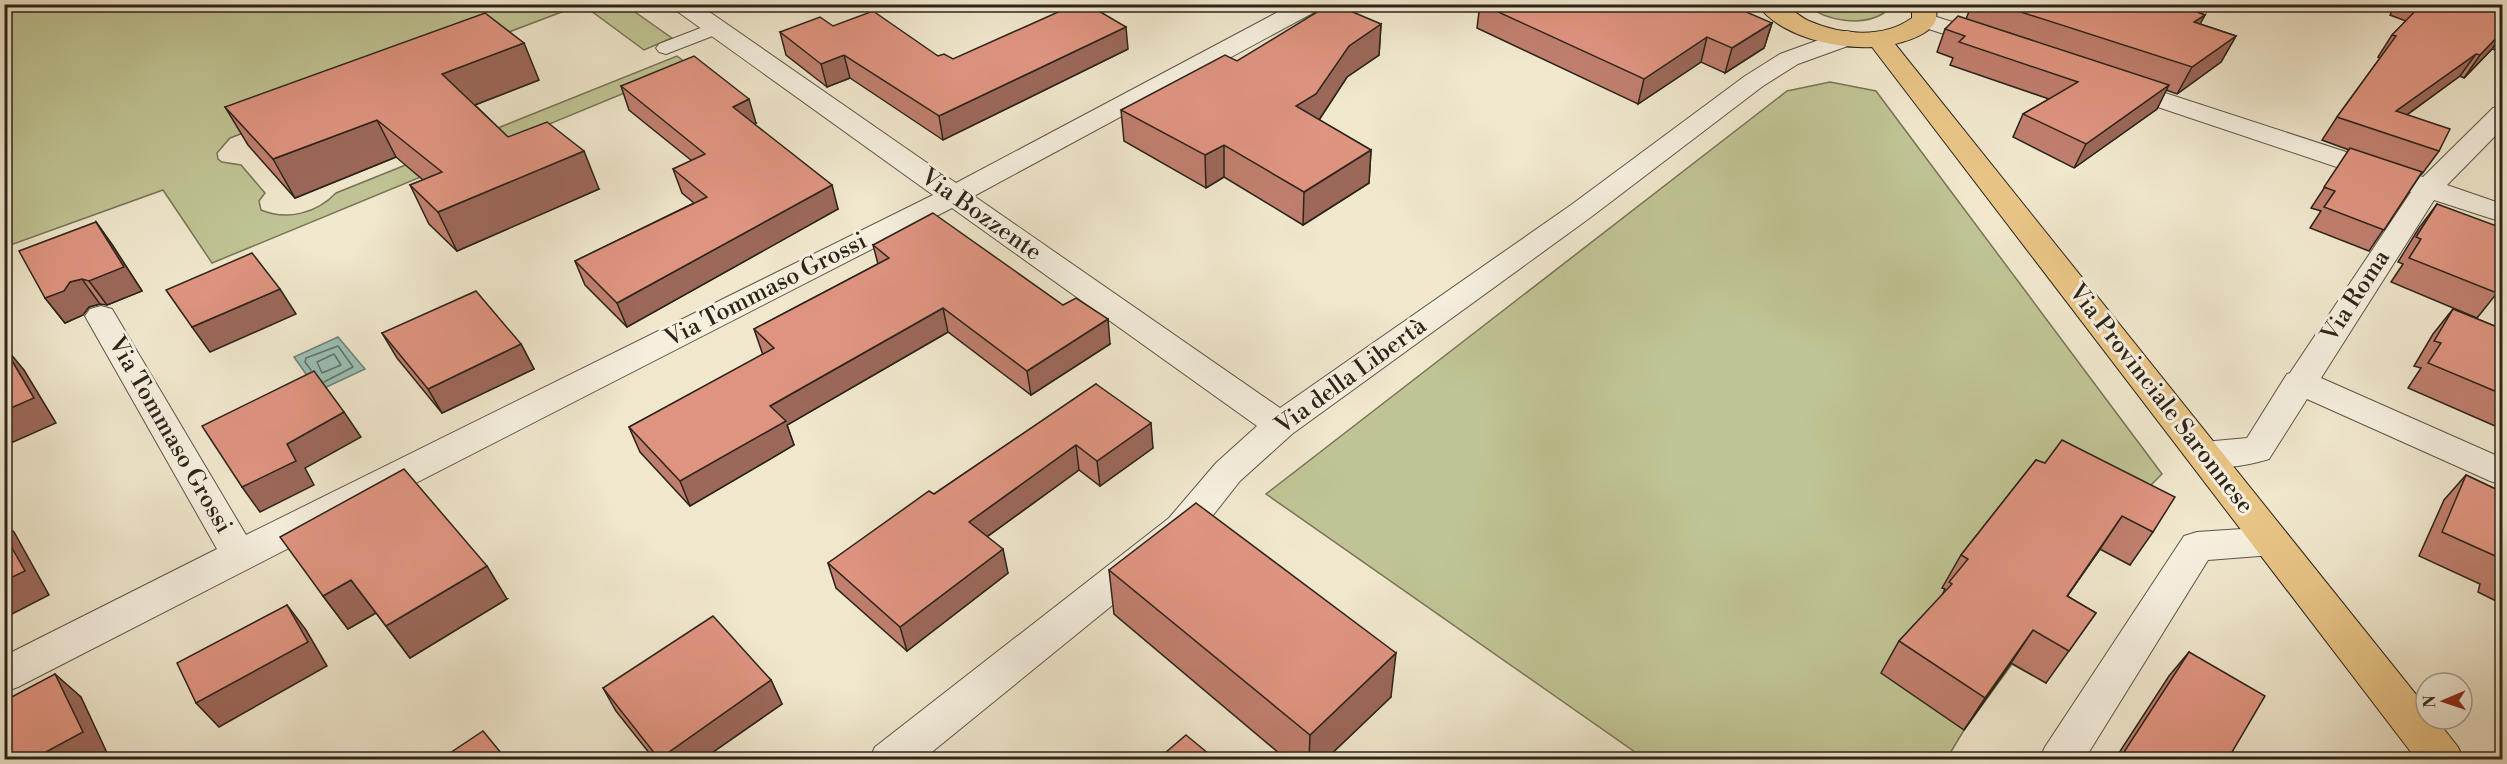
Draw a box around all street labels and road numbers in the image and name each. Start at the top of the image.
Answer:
street label: Via Bozzente [914,162,1047,268]
street label: Via Tommaso Grossi [659,226,872,354]
street label: Via Roma [2315,244,2397,349]
street label: Via Provinciale Saronnese [2061,277,2260,520]
street label: Via della Libertà [1269,311,1433,441]
street label: Via Tommaso Grossi [101,330,239,539]

